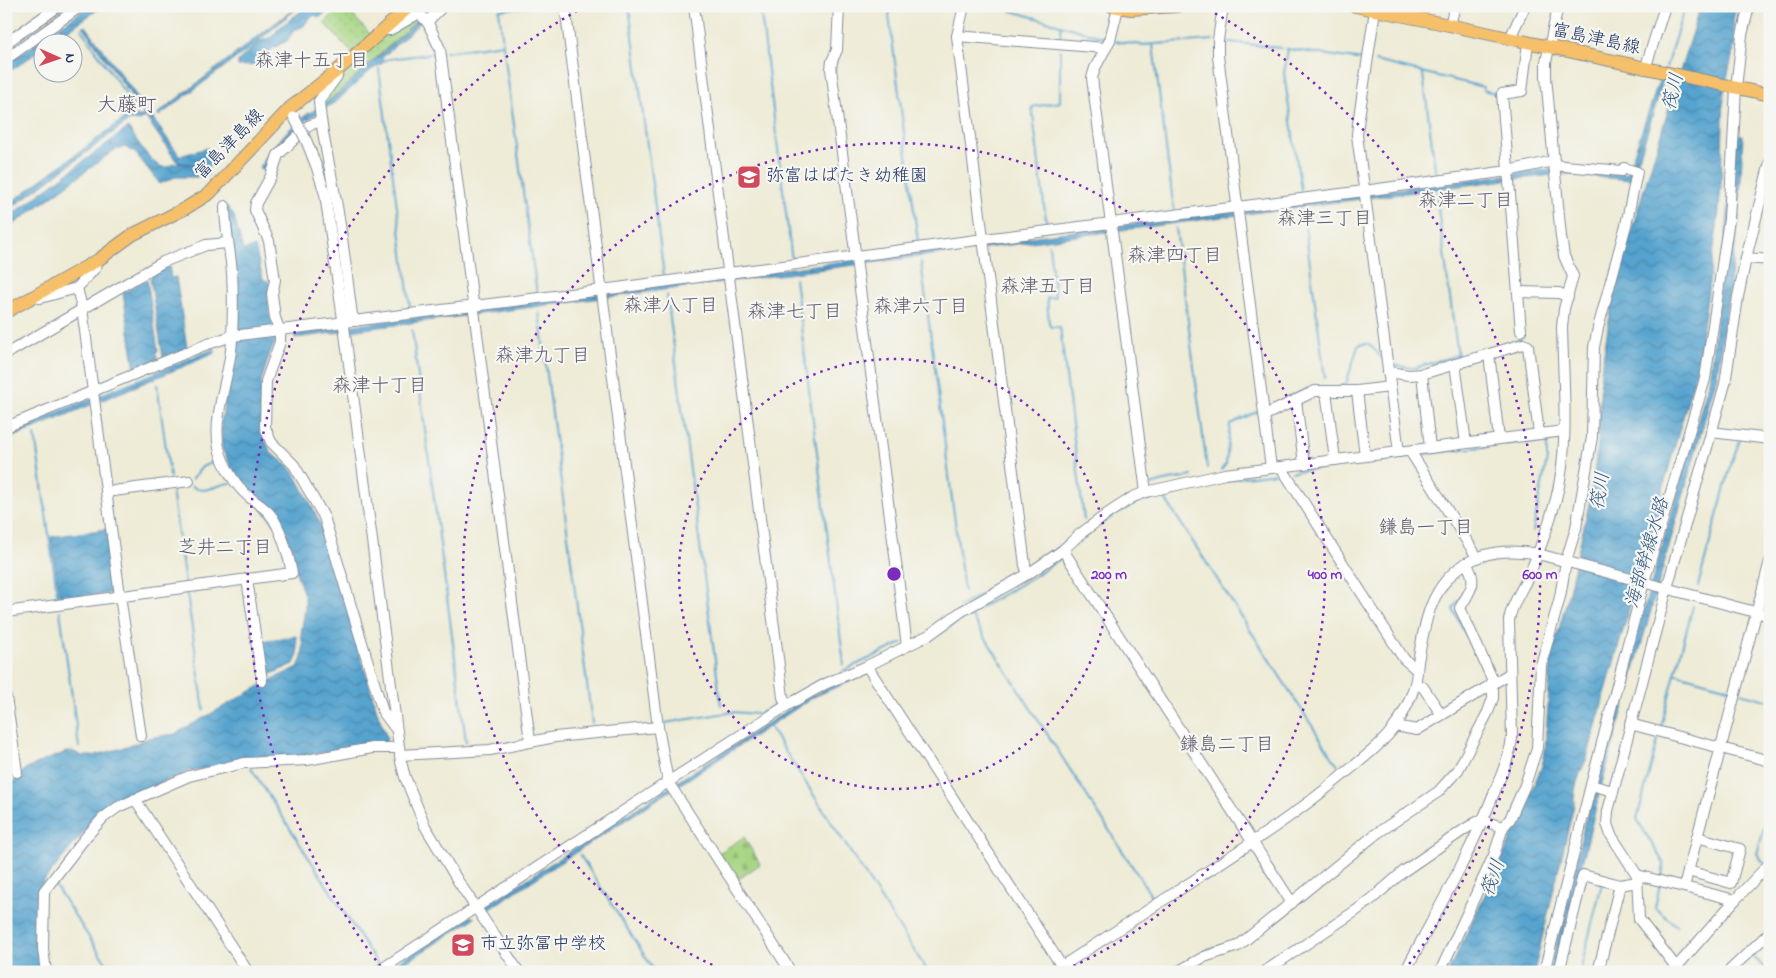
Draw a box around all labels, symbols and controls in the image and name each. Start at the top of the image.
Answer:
street label: 富島津島線 [1549,18,1643,62]
north arrow [32,32,82,82]
district label: 森津十五丁目 [255,48,369,75]
text: N [59,53,80,63]
water label: 筏川 [1657,70,1691,114]
district label: 大藤町 [97,92,157,121]
street label: 富島津島線 [189,104,271,186]
school or university icon: 弥富はばたき幼稚園 [736,164,762,190]
place label: 弥富はばたき幼稚園 [766,164,928,190]
district label: 森津二丁目 [1418,188,1514,215]
district label: 森津三丁目 [1277,206,1373,233]
district label: 森津四丁目 [1127,243,1223,270]
district label: 森津五丁目 [1000,274,1096,301]
district label: 森津八丁目 [623,293,719,320]
district label: 森津六丁目 [873,294,969,321]
district label: 森津七丁目 [747,299,843,326]
district label: 森津九丁目 [495,343,591,370]
district label: 森津十丁目 [332,373,428,400]
water label: 筏川 [1585,470,1617,512]
water label: 海部幹線水路 [1619,494,1677,612]
district label: 鎌島一丁目 [1378,515,1474,542]
district label: 芝井二丁目 [177,535,273,562]
text: 200 m [1090,564,1127,586]
text: 400 m [1307,564,1343,586]
text: 600 m [1522,564,1558,586]
centre of rings [885,565,903,583]
district label: 鎌島二丁目 [1179,732,1275,759]
water label: 筏川 [1475,856,1513,900]
school or university icon: 市立弥冨中学校 [450,932,476,958]
place label: 市立弥冨中学校 [480,932,606,958]

